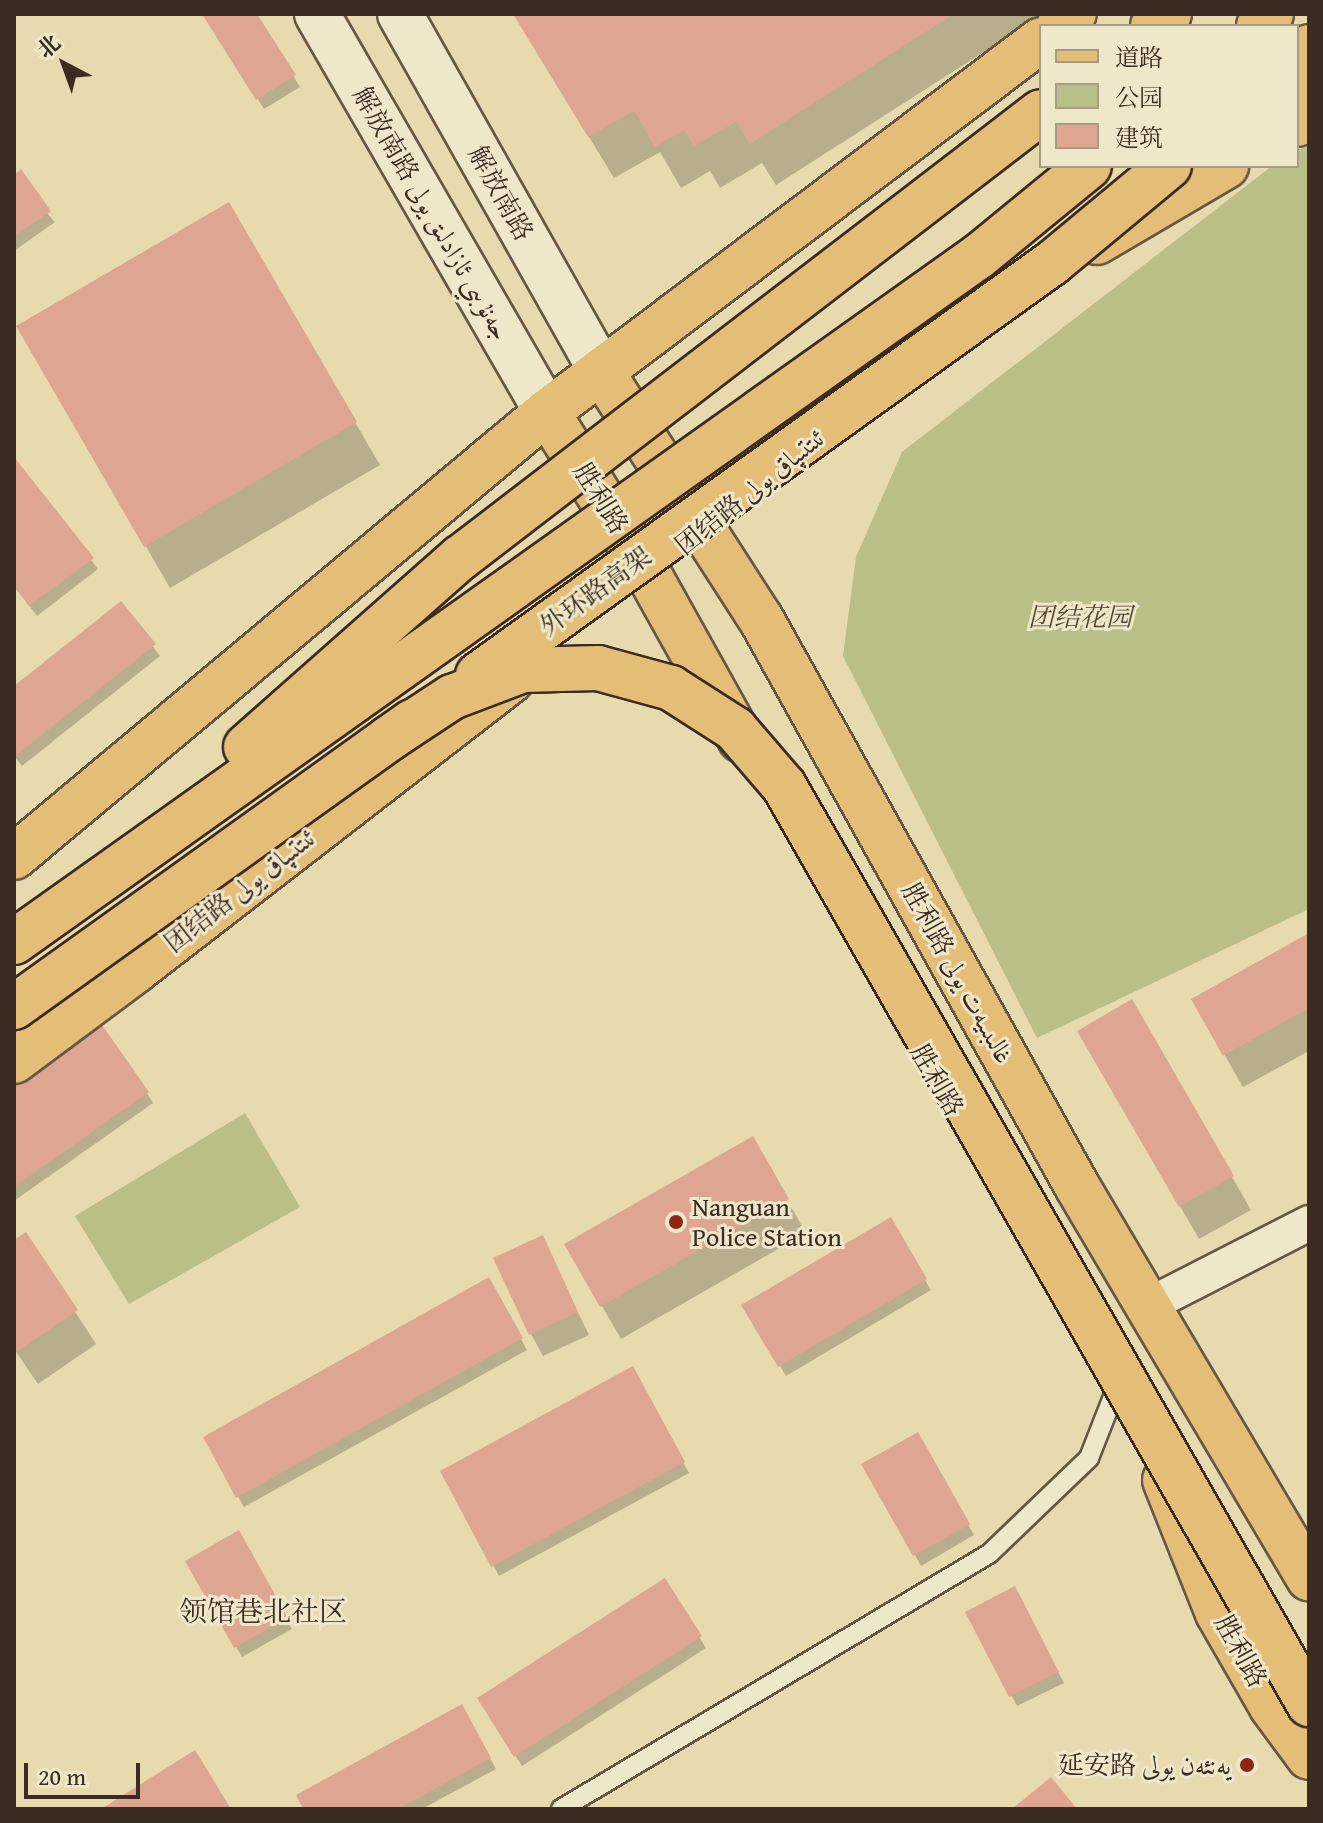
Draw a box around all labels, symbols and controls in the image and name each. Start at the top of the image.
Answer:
north arrow [24,24,104,104]
legend [1039,24,1299,168]
text: 北 [29,27,67,65]
text: 道路 [1115,40,1163,75]
text: 公园 [1115,80,1163,115]
street label: 解放南路 جەنۇبىي ئازادلىق يولى [347,81,517,345]
text: 建筑 [1115,120,1163,155]
street label: 解放南路 [462,140,540,246]
street label: 团结路 ئىتتىپاق يولى [669,421,831,561]
street label: 胜利路 [567,457,635,539]
street label: 外环路高架 [533,540,657,642]
park label: 团结花园 [1028,601,1132,633]
street label: 团结路 ئىتتىپاق يولى [158,821,322,959]
street label: 胜利路 غالىبىيەت يولى [895,877,1021,1069]
street label: 胜利路 [904,1038,970,1122]
place label: Nanguan Police Station [692,1191,842,1252]
marker: Nanguan Police Station [667,1213,685,1231]
district label: 领馆巷北社区 [179,1594,347,1628]
street label: 胜利路 [1208,1609,1274,1693]
scale bar [28,1747,144,1797]
place label: 延安路 يەنئەن يولى [1058,1749,1231,1781]
marker: 延安路 يەنئەن يولى [1238,1756,1256,1774]
text: 20 m [38,1759,86,1794]

